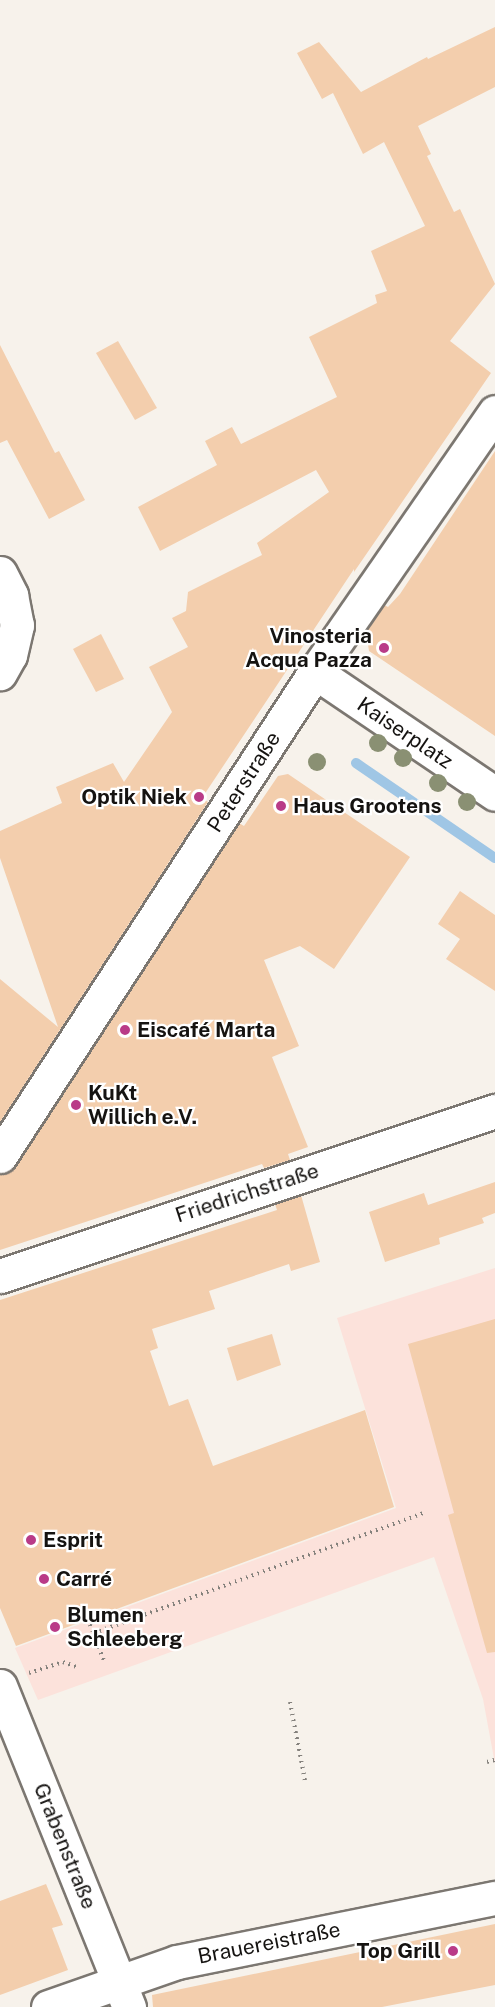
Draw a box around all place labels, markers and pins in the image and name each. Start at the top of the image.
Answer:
place label: Vinosteria Acqua Pazza [245,623,372,673]
marker: Vinosteria Acqua Pazza [377,641,391,655]
place label: Optik Niek [81,784,187,810]
marker: Optik Niek [192,790,206,804]
place label: Haus Grootens [293,793,442,819]
marker: Haus Grootens [274,799,288,813]
place label: Eiscafé Marta [137,1017,275,1043]
marker: Eiscafé Marta [118,1023,132,1037]
place label: KuKt Willich e.V. [88,1080,197,1130]
marker: KuKt Willich e.V. [69,1098,83,1112]
place label: Esprit [43,1527,103,1553]
marker: Esprit [24,1533,38,1547]
place label: Carré [56,1566,112,1592]
marker: Carré [37,1572,51,1586]
place label: Blumen Schleeberg [67,1602,182,1652]
marker: Blumen Schleeberg [48,1620,62,1634]
place label: Top Grill [356,1938,441,1964]
marker: Top Grill [446,1944,460,1958]

